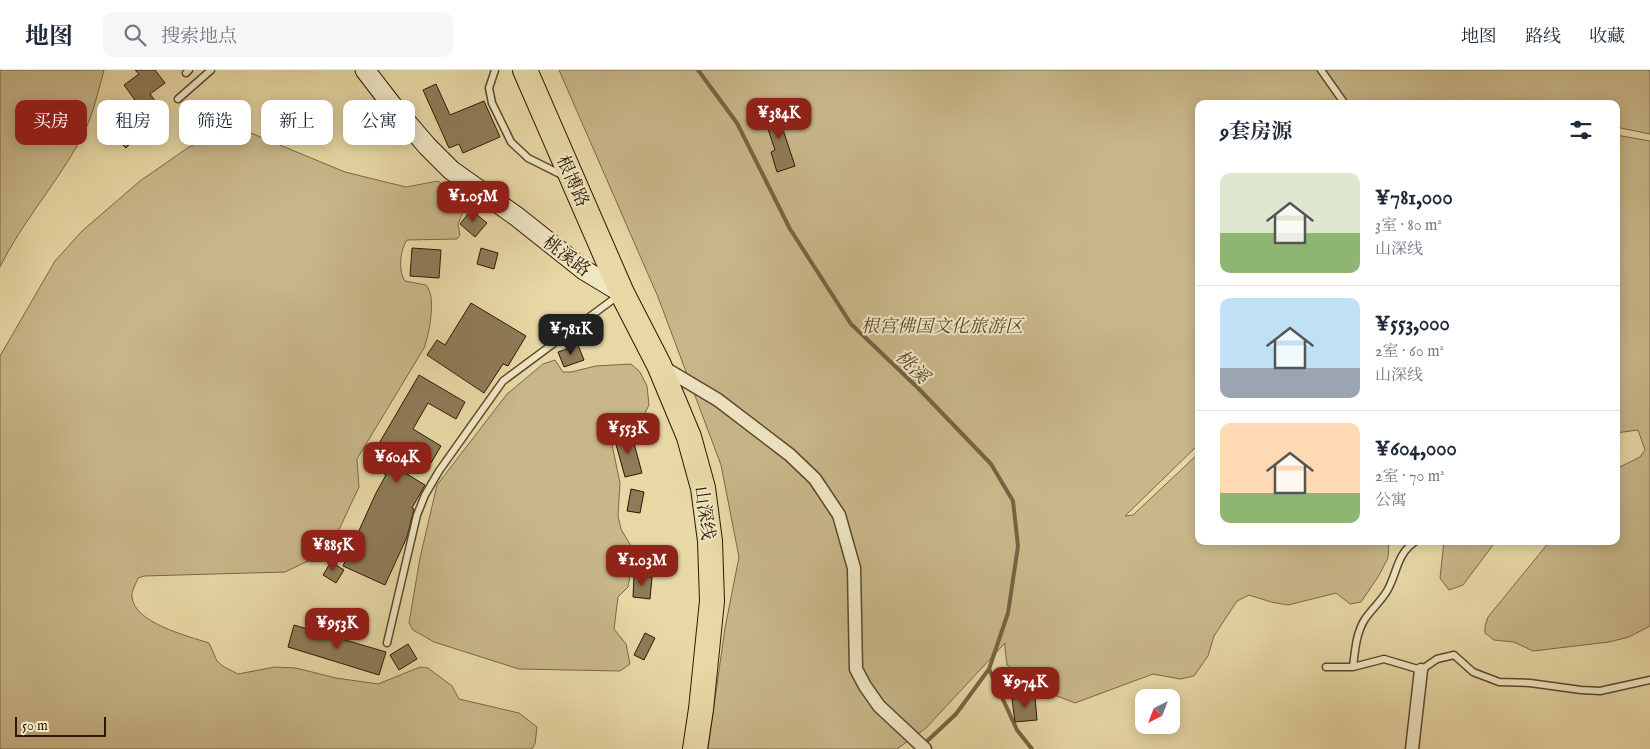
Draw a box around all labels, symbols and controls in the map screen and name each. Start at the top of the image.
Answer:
search box [103,12,453,57]
icon: search [121,21,149,49]
text: 地图 [25,22,73,53]
text: 搜索地点 [161,25,237,49]
text: 地图 [1461,26,1497,49]
text: 路线 [1525,26,1561,49]
text: 收藏 [1589,26,1625,49]
pin: ¥384K [744,98,814,140]
chip: 买房 [15,100,87,145]
chip: 租房 [97,100,169,145]
chip: 筛选 [179,100,251,145]
chip: 新上 [261,100,333,145]
chip: 公寓 [343,100,415,145]
text: ¥384K [757,104,801,124]
icon: filters [1567,116,1595,144]
text: 9套房源 [1220,119,1292,146]
street label: 根博路 [550,152,593,211]
pin: ¥1.05M [432,180,514,223]
text: ¥781,000 [1375,185,1453,212]
text: ¥1.05M [448,187,498,207]
icon: home [1260,193,1320,253]
text: 3室 · 80 m² [1375,216,1442,236]
street label: 桃溪路 [538,232,595,283]
text: 山深线 [1375,240,1423,260]
text: ¥553,000 [1375,311,1450,338]
pin: ¥781K [536,314,606,356]
park label: 根宫佛国文化旅游区 [861,316,1025,339]
icon: home [1260,318,1320,378]
text: ¥781K [550,320,592,340]
text: 2室 · 60 m² [1375,342,1444,362]
water label: 桃溪 [890,345,935,391]
text: 山深线 [1375,366,1423,386]
pin: ¥553K [593,412,663,455]
text: ¥553K [608,419,648,439]
text: ¥604,000 [1375,436,1457,463]
pin: ¥604K [362,442,432,484]
icon: home [1260,443,1320,503]
text: ¥604K [374,448,420,468]
text: 2室 · 70 m² [1375,467,1445,487]
street label: 山深线 [688,485,719,542]
text: 公寓 [1375,491,1407,511]
pin: ¥885K [298,530,368,572]
text: ¥885K [312,536,354,556]
pin: ¥1.03M [601,544,683,587]
text: ¥1.03M [617,551,667,571]
pin: ¥953K [302,608,372,650]
text: ¥953K [316,614,358,634]
pin: ¥974K [990,666,1060,709]
text: ¥974K [1002,673,1048,693]
north arrow [1135,689,1180,734]
map controls [1135,689,1180,734]
scale bar [15,714,106,737]
text: 50 m [22,717,48,735]

